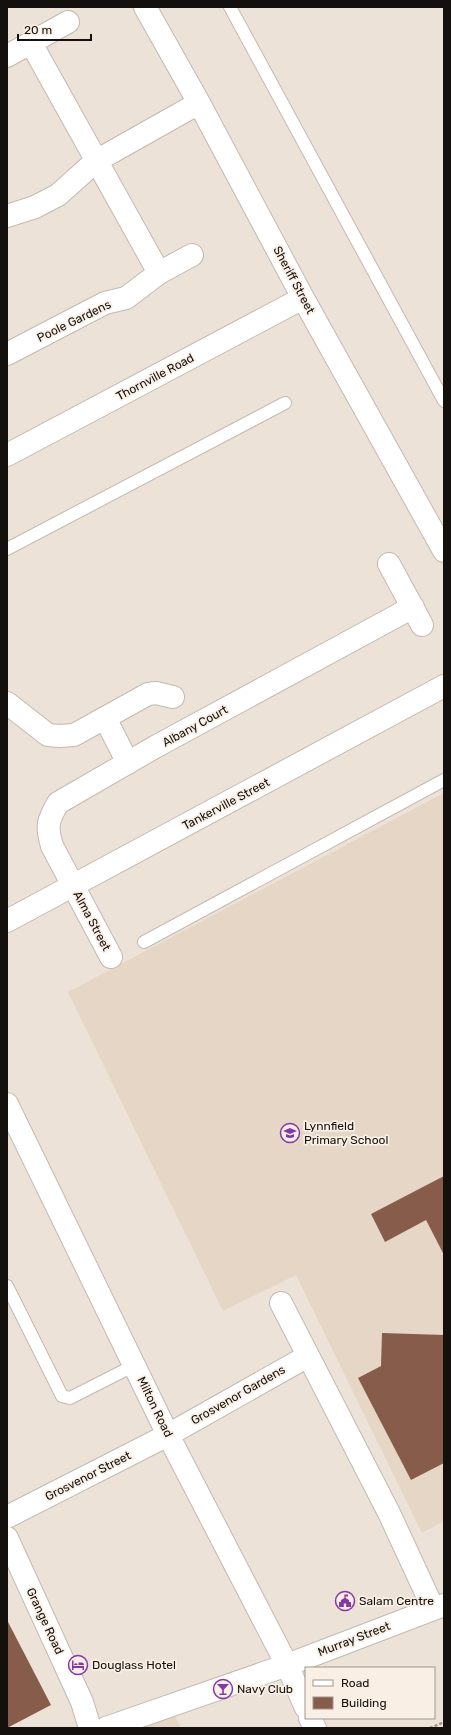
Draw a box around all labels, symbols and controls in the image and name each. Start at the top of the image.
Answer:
scale bar [18,16,91,42]
text: 20 m [24,23,52,37]
street label: Sheriff Street [270,244,318,316]
street label: Poole Gardens [35,297,113,345]
street label: Thornville Road [114,351,196,403]
street label: Albany Court [160,702,230,750]
street label: Tankerville Street [180,775,272,833]
street label: Alma Street [70,889,114,954]
place label: Lynnfield Primary School [304,1119,388,1147]
school or university icon: Lynnfield Primary School [279,1122,301,1144]
street label: Grosvenor Gardens [188,1362,288,1428]
street label: Milton Road [134,1374,176,1440]
street label: Grosvenor Street [43,1448,134,1504]
street label: Grange Road [23,1586,67,1656]
public building icon: Salam Centre [334,1590,356,1612]
place label: Salam Centre [359,1594,434,1608]
street label: Murray Street [316,1619,392,1659]
hotel icon: Douglass Hotel [67,1654,89,1676]
place label: Douglass Hotel [92,1658,176,1672]
legend [305,1667,435,1719]
text: Road [341,1676,369,1690]
bar icon: Navy Club [212,1678,234,1700]
place label: Navy Club [237,1682,293,1696]
text: Building [341,1696,387,1710]

